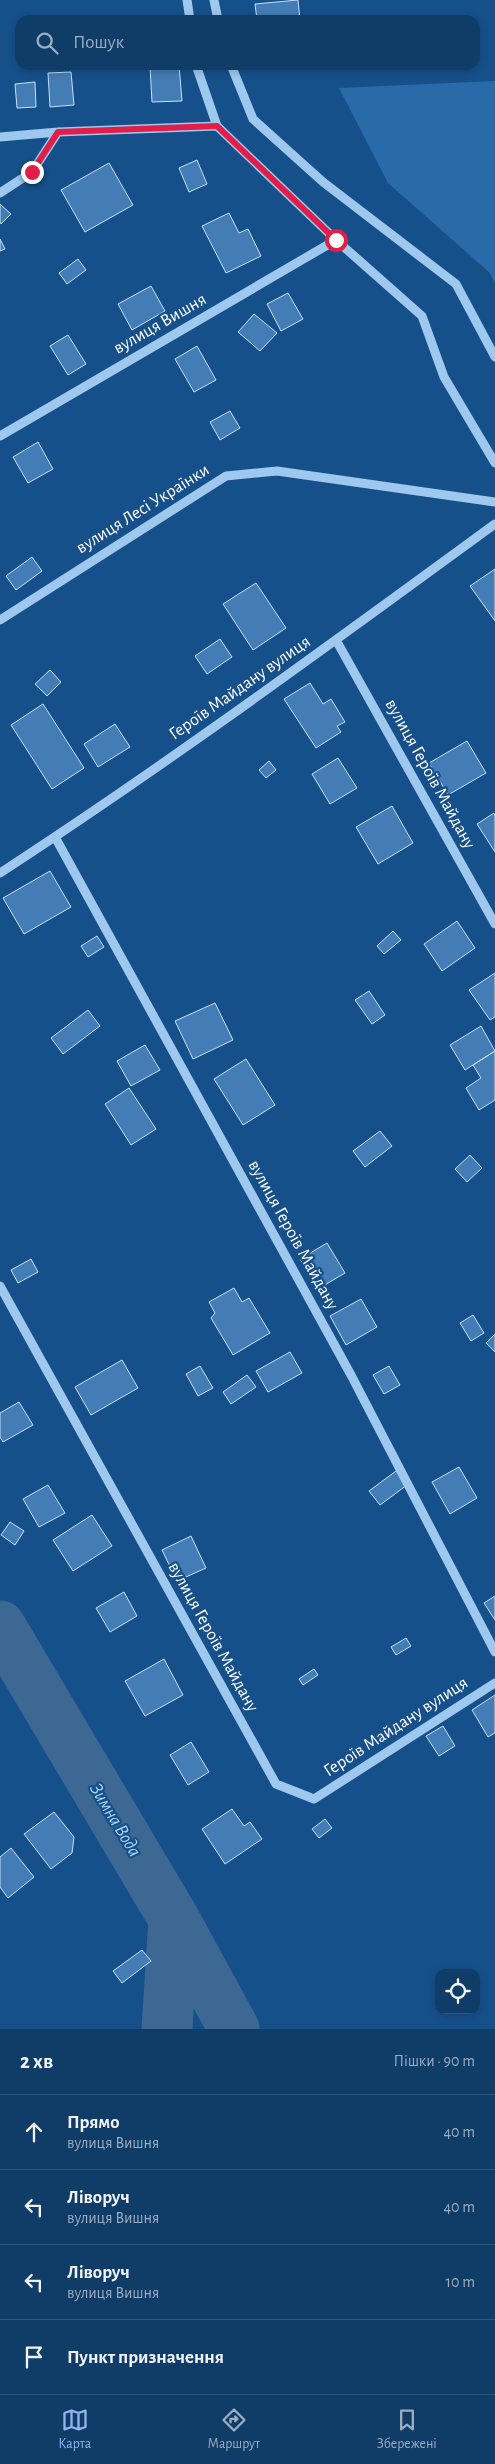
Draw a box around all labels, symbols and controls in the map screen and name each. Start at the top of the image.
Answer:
search box [15,15,480,70]
icon: search [33,29,61,57]
text: Пошук [73,33,124,52]
route end [21,161,44,184]
route start [325,229,348,252]
street label: вулиця Вишня [111,290,209,358]
street label: вулиця Лесі Українки [73,461,213,557]
street label: Героїв Майдану вулиця [166,632,314,744]
street label: вулиця Героїв Майдану [381,696,479,852]
street label: вулиця Героїв Майдану [244,1157,342,1313]
street label: вулиця Героїв Майдану [164,1559,262,1715]
street label: Героїв Майдану вулиця [321,1674,471,1780]
water label: Зимна Вода [86,1780,144,1860]
map controls [435,1969,480,2014]
button: locate [435,1969,480,2014]
text: 2 хв [20,2051,53,2072]
text: Пішки · 90 m [393,2053,475,2069]
text: Прямо [67,2113,120,2132]
icon: ahead [20,2118,48,2146]
text: 40 m [443,2124,475,2140]
text: вулиця Вишня [67,2135,159,2151]
text: Ліворуч [67,2188,130,2207]
icon: left [20,2193,48,2221]
text: 40 m [443,2199,475,2215]
text: вулиця Вишня [67,2210,159,2226]
text: Ліворуч [67,2263,130,2282]
icon: left [20,2268,48,2296]
text: 10 m [446,2274,475,2290]
text: вулиця Вишня [67,2285,159,2301]
icon: arrive [20,2343,48,2371]
text: Пункт призначення [67,2348,224,2367]
tab: Карта [58,2406,91,2453]
tab: Маршрут [208,2406,260,2453]
tab: Збережені [377,2406,437,2453]

